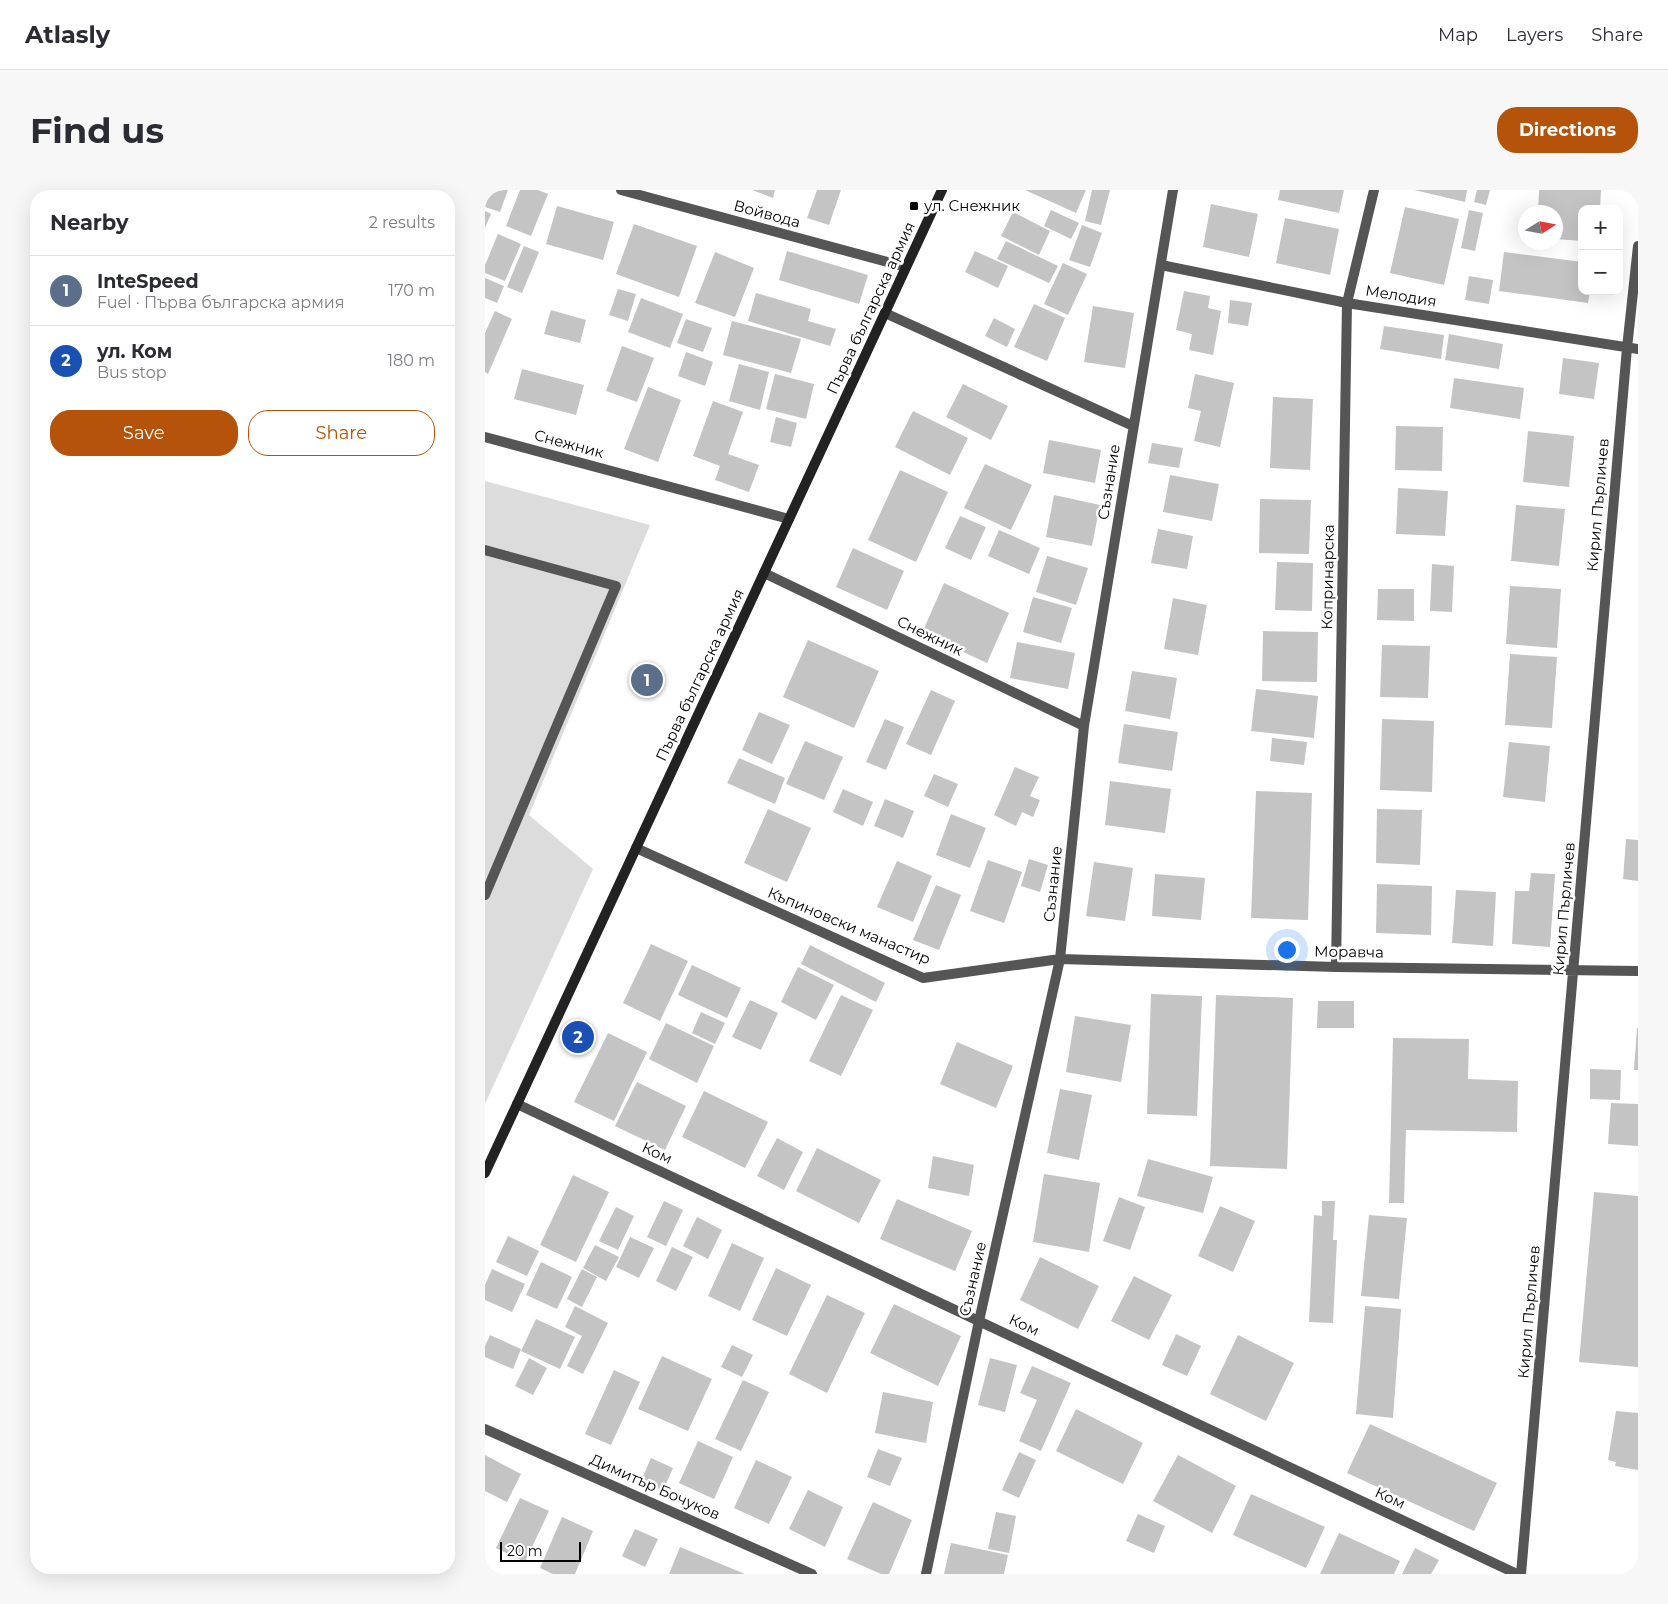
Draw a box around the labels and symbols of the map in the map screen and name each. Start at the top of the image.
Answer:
street label: Войвода [732,196,803,232]
place label: ул. Снежник [923,196,1020,215]
marker: ул. Снежник [908,200,920,212]
north arrow [1518,205,1563,250]
street label: Първа българска армия [822,219,919,397]
street label: Мелодия [1364,281,1438,310]
street label: Снежник [532,425,606,462]
street label: Кирил Пърличев [1582,437,1613,572]
street label: Съзнание [1093,443,1124,521]
street label: Копринарска [1317,524,1338,630]
street label: Първа българска армия [651,586,748,764]
street label: Снежник [894,611,967,660]
pin: 1 [631,661,663,699]
street label: Кирил Пърличев [1548,841,1579,976]
street label: Съзнание [1039,845,1066,923]
street label: Къпиновски манастир [765,883,934,969]
your location [1274,937,1300,963]
street label: Моравча [1314,941,1384,962]
pin: 2 [562,1018,594,1056]
street label: Ком [639,1137,675,1168]
street label: Съзнание [955,1240,990,1318]
street label: Кирил Пърличев [1513,1244,1544,1379]
street label: Ком [1006,1309,1042,1340]
street label: Димитър Бочуков [587,1449,723,1524]
street label: Ком [1372,1482,1408,1513]
scale bar [500,1539,581,1562]

